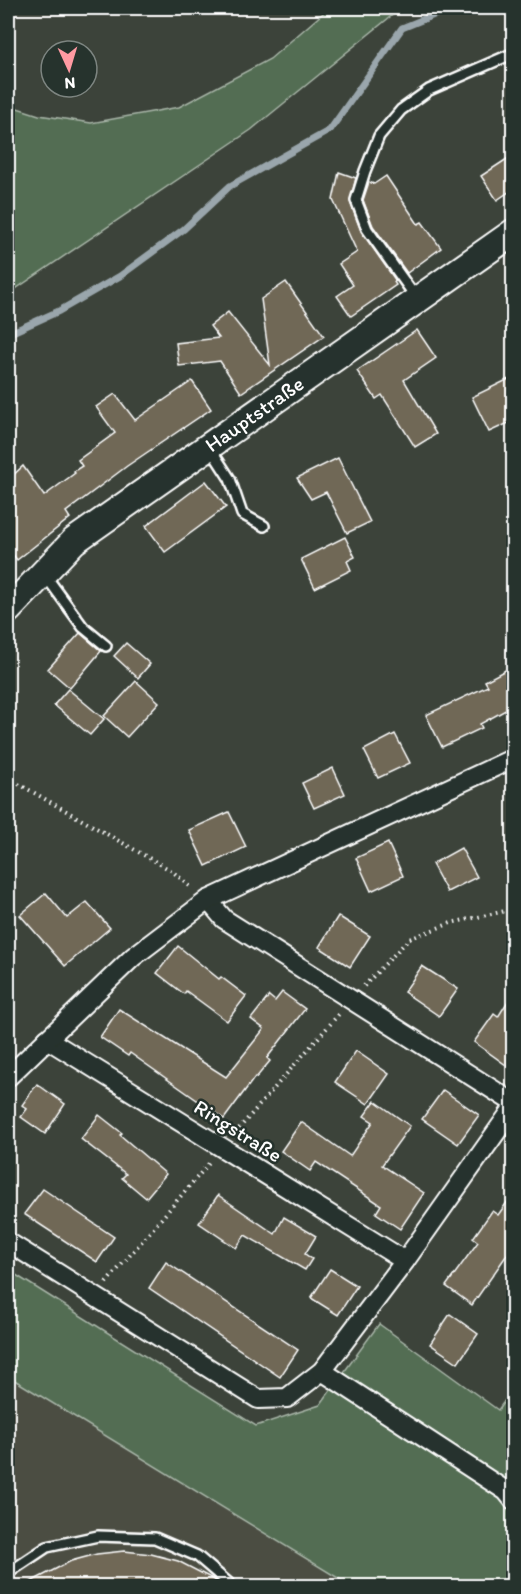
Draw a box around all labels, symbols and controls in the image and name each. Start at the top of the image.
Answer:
north arrow [39,39,99,99]
text: N [64,74,76,93]
street label: Hauptstraße [200,371,308,457]
street label: Ringstraße [190,1094,287,1167]

